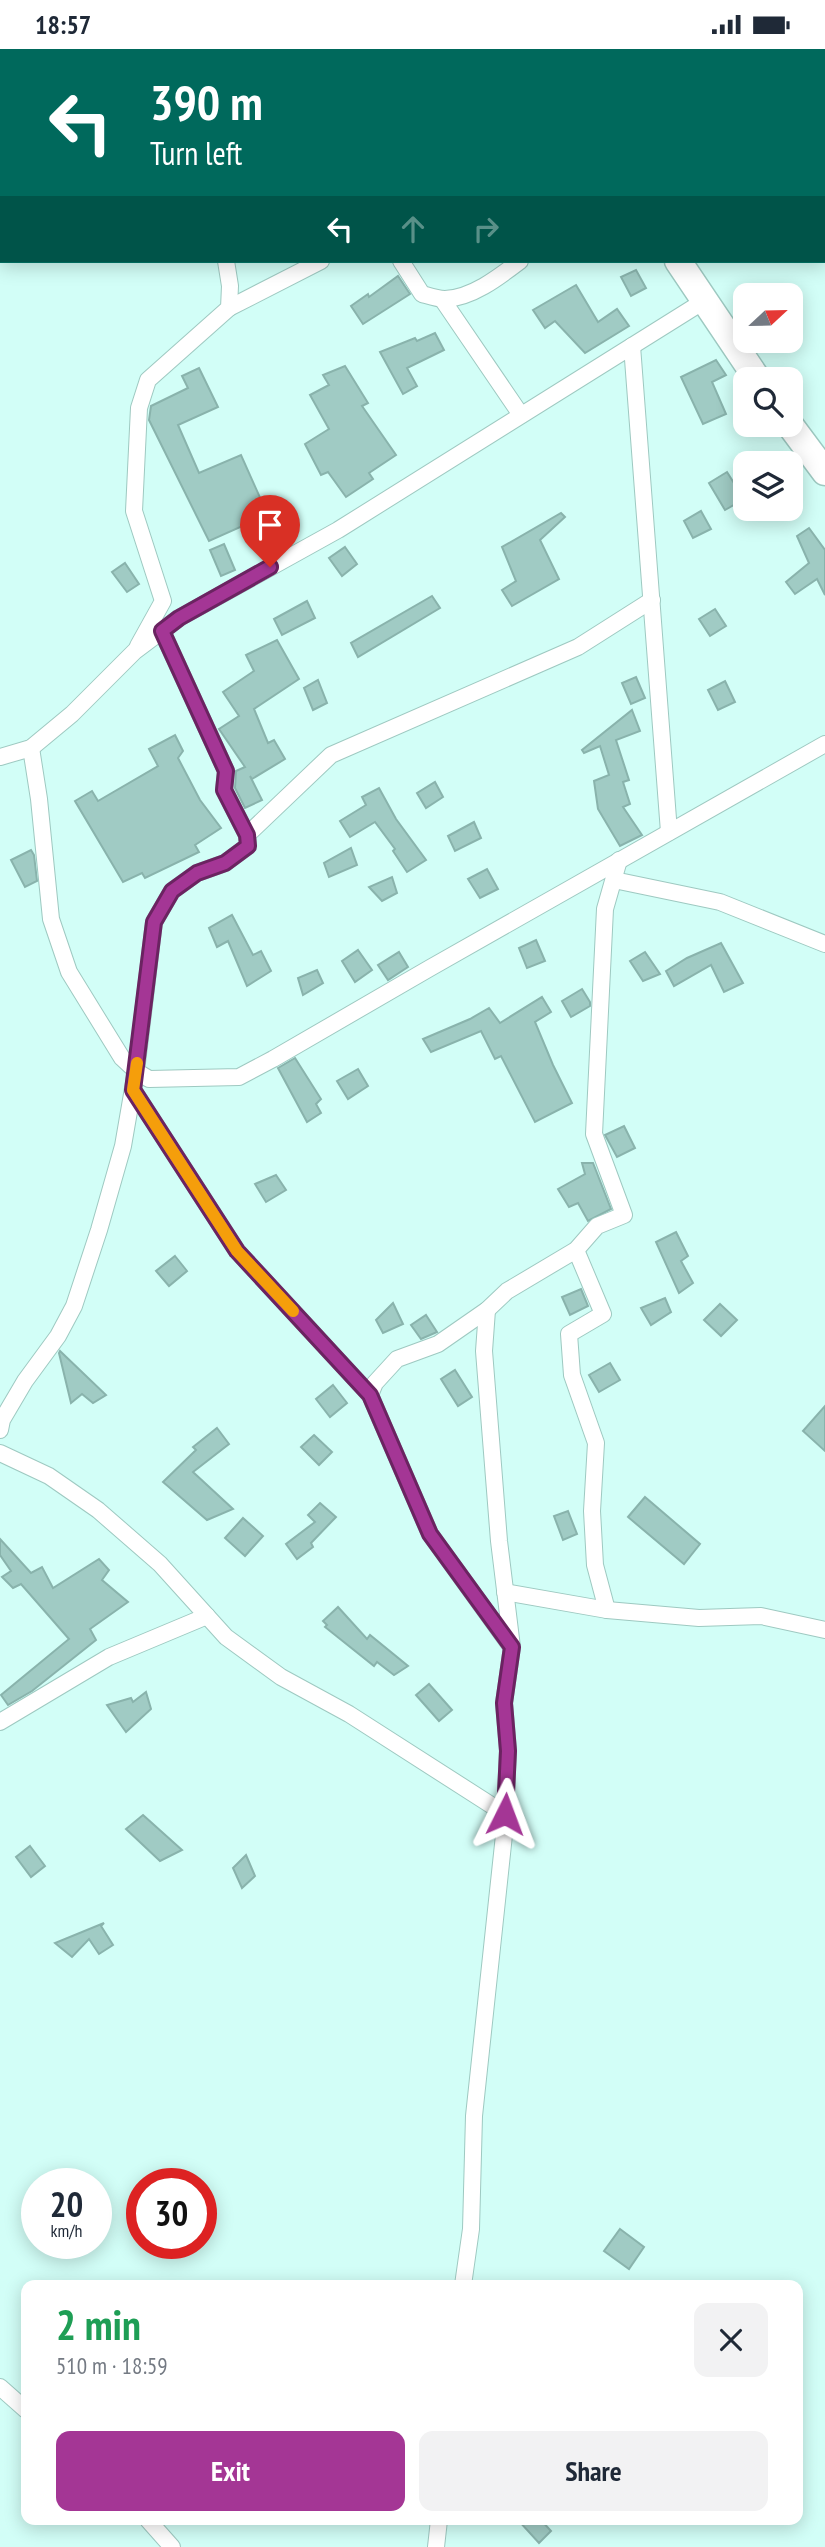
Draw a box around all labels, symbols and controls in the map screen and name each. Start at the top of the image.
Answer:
text: 18:57 [35,8,91,41]
text: 390 m [150,70,263,134]
icon: left [35,77,126,168]
text: Turn left [150,132,242,174]
icon: left [321,210,359,248]
icon: ahead [394,210,432,248]
icon: right [467,210,505,248]
north arrow [733,283,803,353]
map controls [733,283,803,521]
button: search [733,367,803,437]
button: layers [733,451,803,521]
pin [240,495,300,567]
icon: arrive [251,506,289,544]
position arrow [468,1777,542,1851]
speed limit sign: 30 [126,2168,217,2259]
text: 20 [50,2181,83,2227]
text: km/h [51,2219,82,2242]
text: 2 min [56,2297,141,2352]
button: close [694,2303,768,2377]
text: 510 m · 18:59 [56,2351,168,2380]
button: Exit [56,2431,405,2511]
button: Share [419,2431,768,2511]

